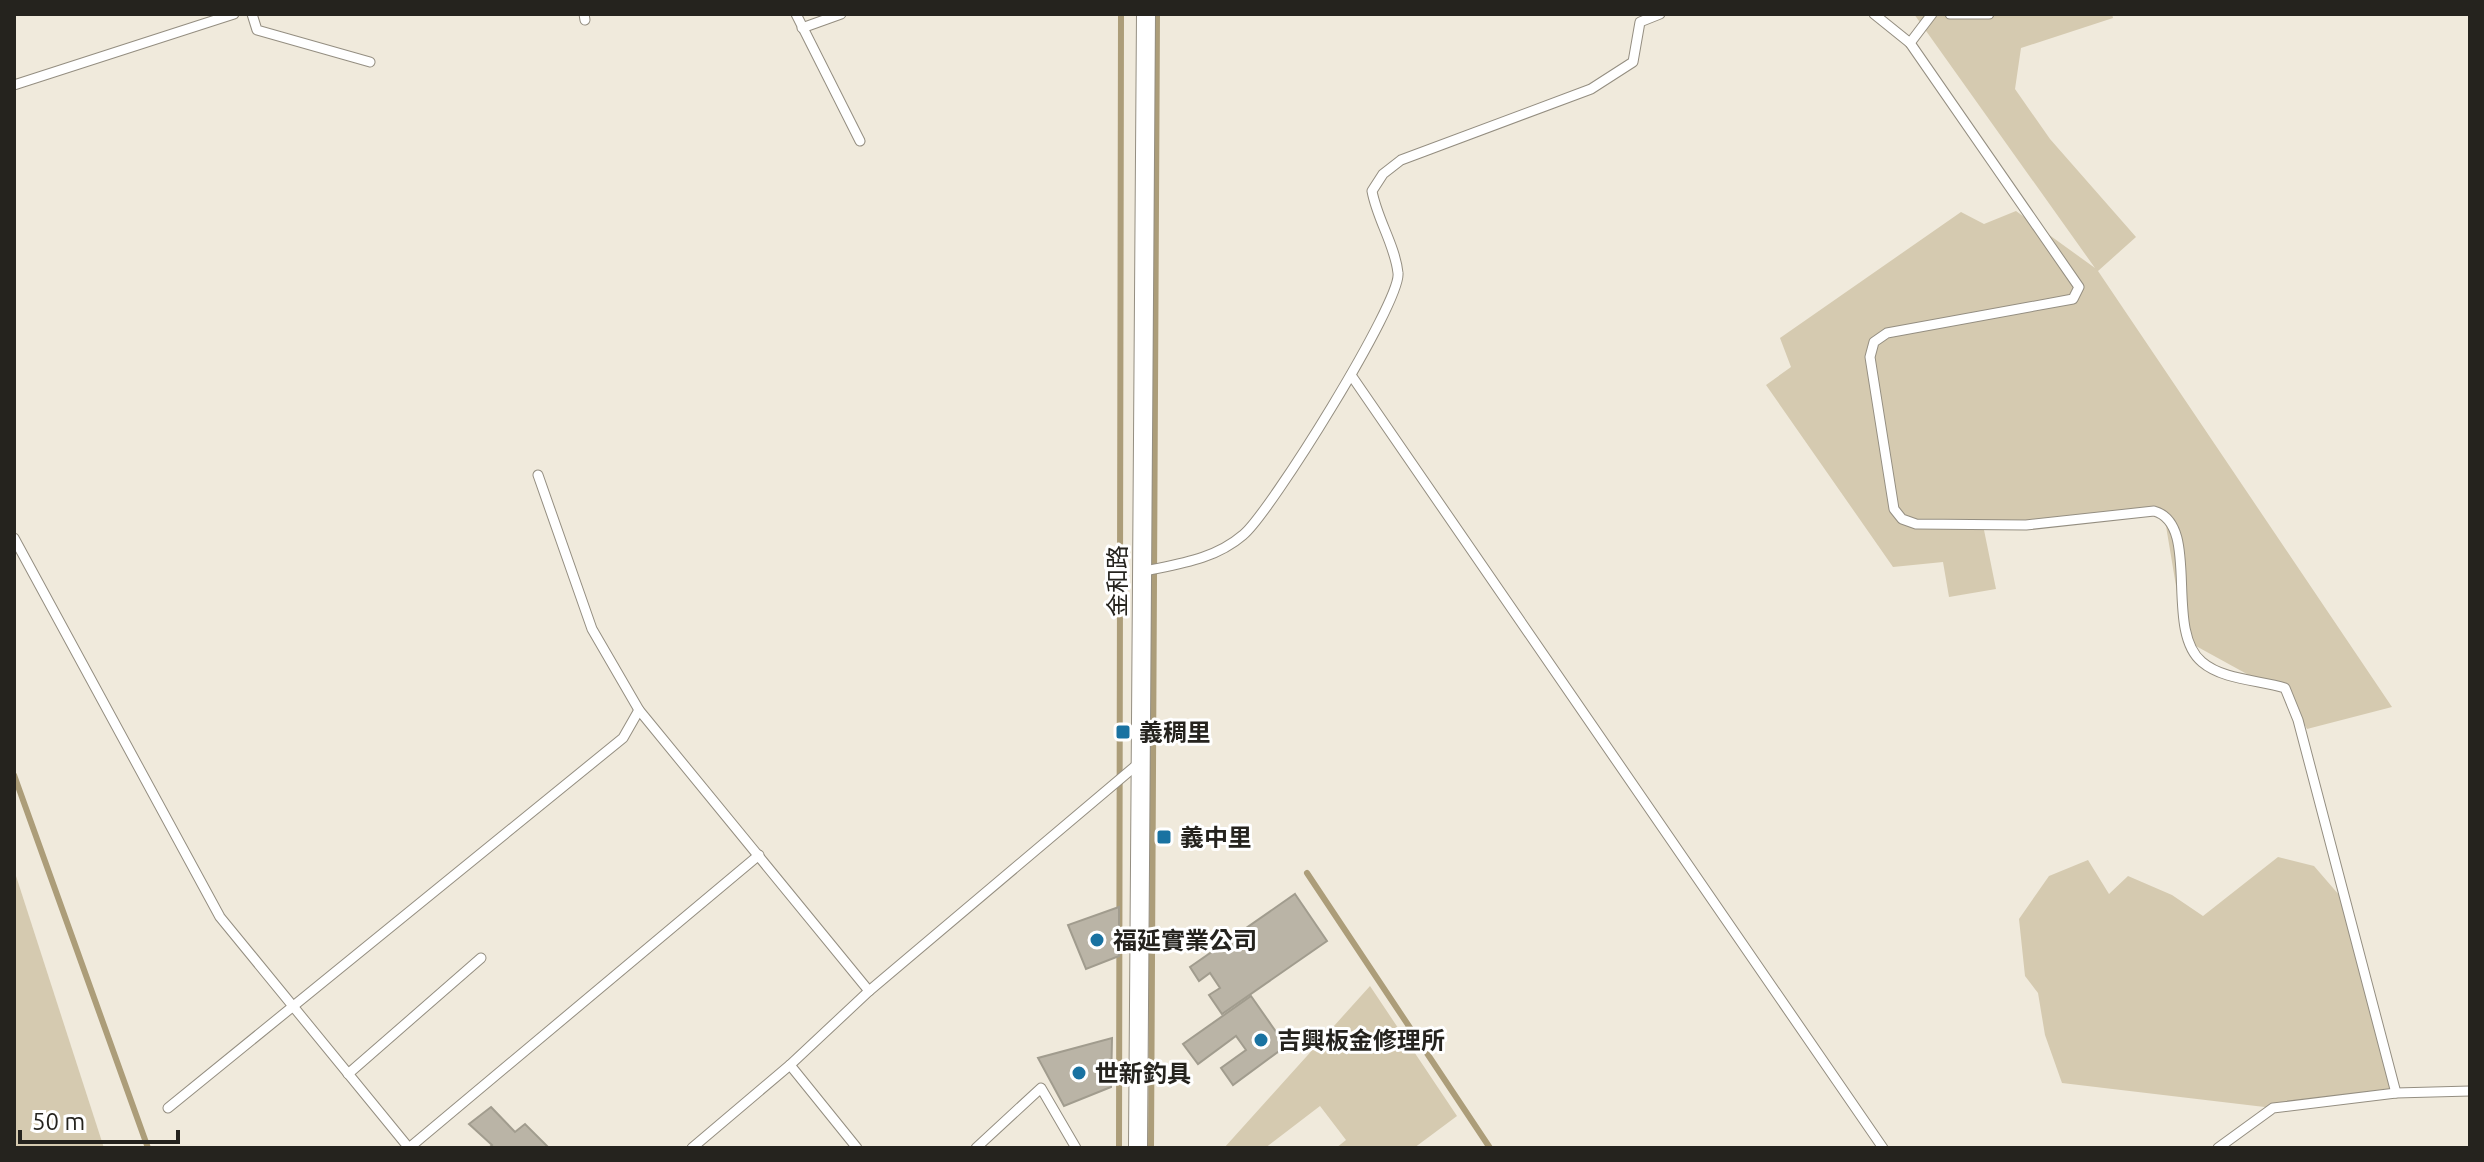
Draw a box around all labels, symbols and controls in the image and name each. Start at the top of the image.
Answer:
street label: 金和路 [1104,545,1131,617]
place label: 義稠里 [1139,719,1211,746]
marker: 義稠里 [1114,723,1132,741]
place label: 義中里 [1180,824,1252,851]
marker: 義中里 [1155,828,1173,846]
place label: 福延實業公司 [1113,927,1257,954]
marker: 福延實業公司 [1088,931,1106,949]
place label: 吉興板金修理所 [1277,1027,1445,1054]
marker: 吉興板金修理所 [1252,1031,1270,1049]
place label: 世新釣具 [1095,1060,1191,1087]
marker: 世新釣具 [1070,1064,1088,1082]
scale bar [20,1094,178,1144]
text: 50 m [32,1108,85,1135]

